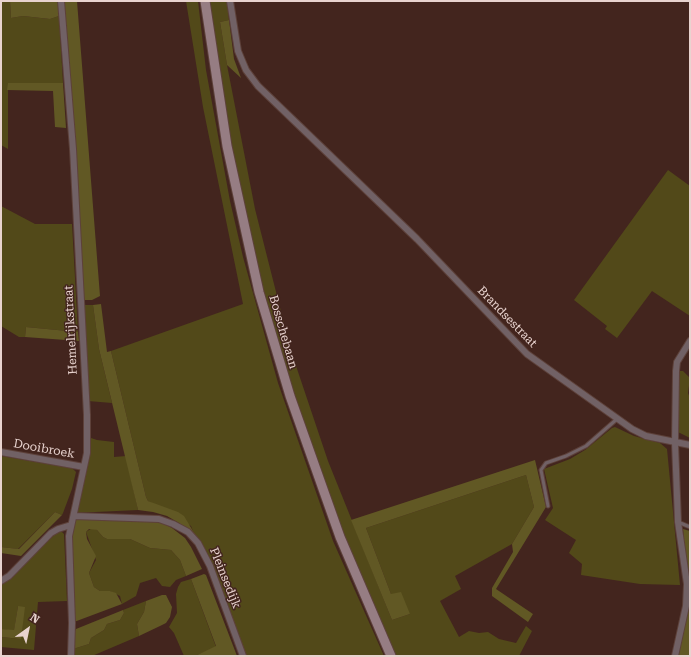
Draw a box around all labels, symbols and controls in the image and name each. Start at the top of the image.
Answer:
street label: Brandsestraat [474,283,540,351]
street label: Hemelrijkstraat [61,285,81,375]
street label: Bosschebaan [266,294,300,370]
street label: Dooibroek [12,437,76,461]
street label: Pleinsedijk [206,545,244,611]
north arrow [8,609,48,649]
text: N [28,611,42,626]

